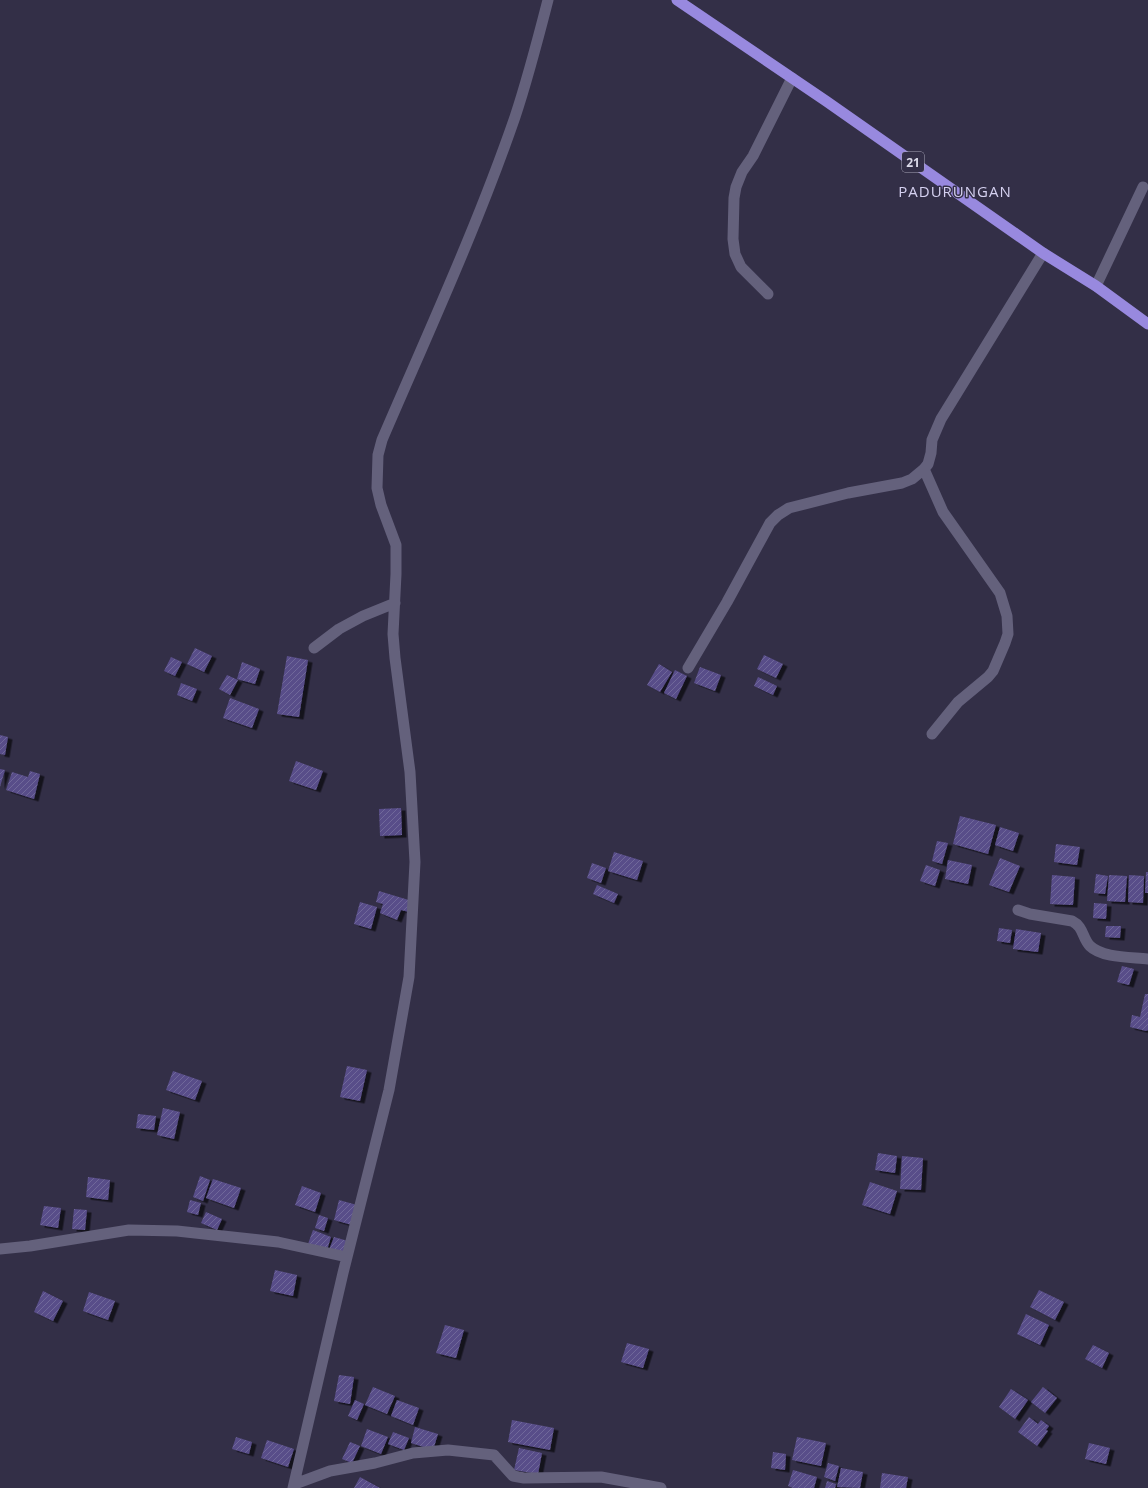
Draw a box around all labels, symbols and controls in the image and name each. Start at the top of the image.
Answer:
road number: 21 [902,152,924,172]
district label: PADURUNGAN [898,181,1012,201]

